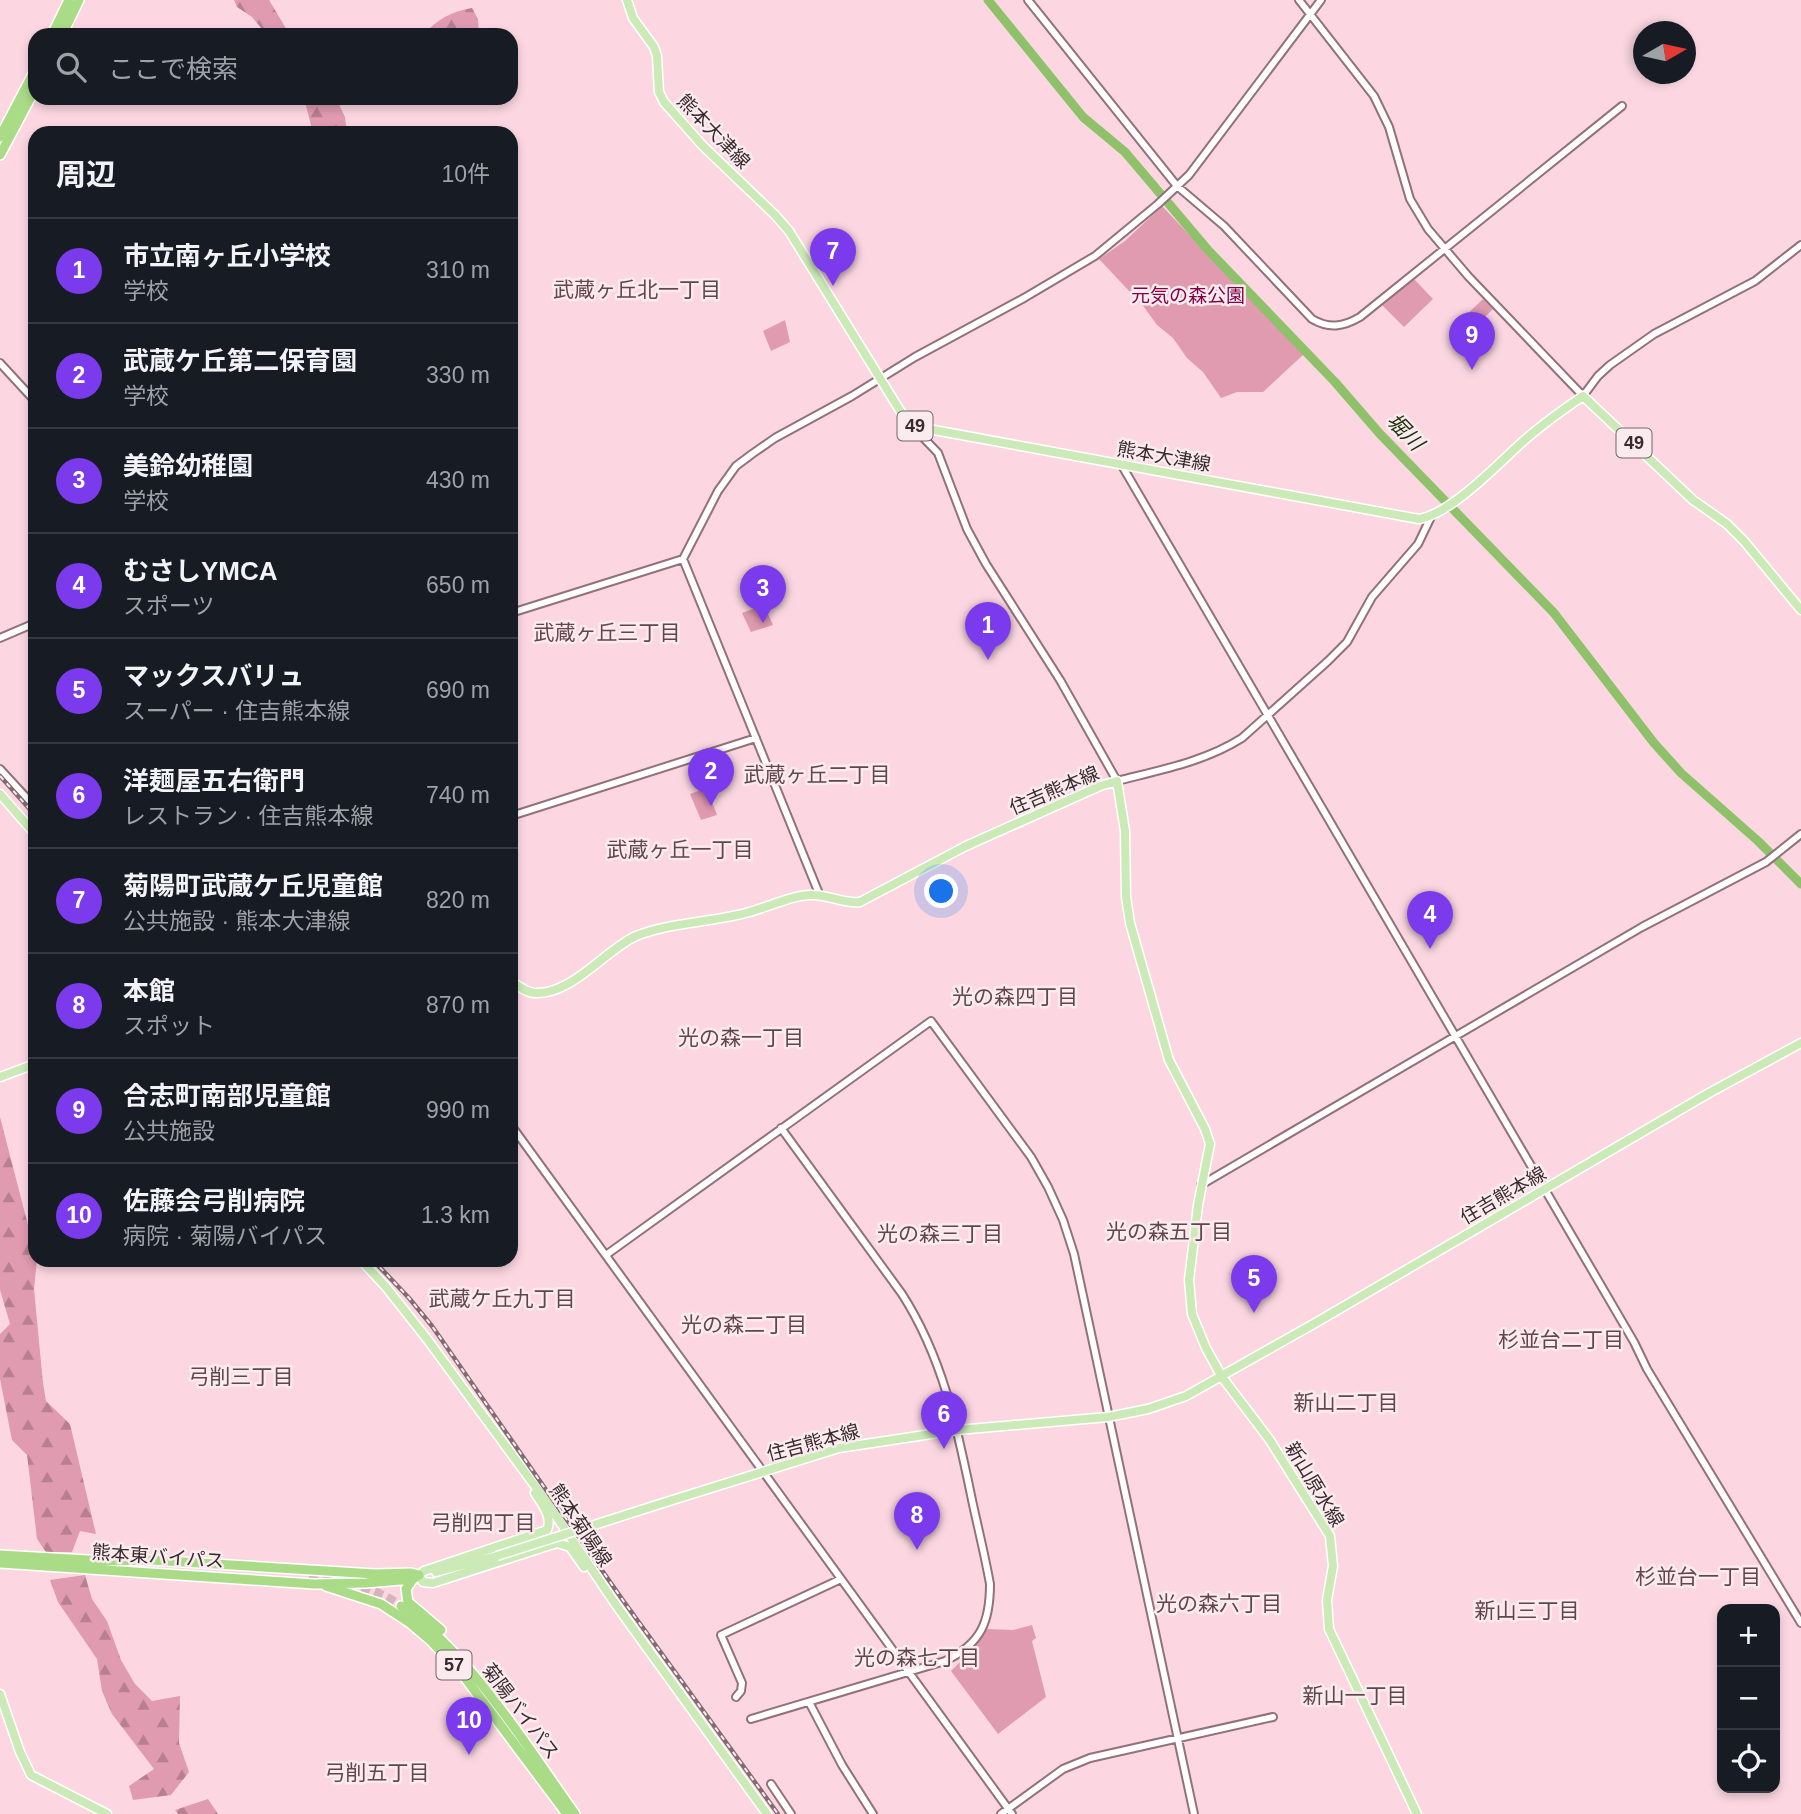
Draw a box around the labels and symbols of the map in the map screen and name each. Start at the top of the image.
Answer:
north arrow [1633,21,1696,84]
street label: 熊本大津線 [673,90,754,173]
pin: 7 [810,228,856,286]
district label: 武蔵ヶ丘北一丁目 [553,278,721,301]
park label: 元気の森公園 [1131,285,1245,306]
pin: 9 [1449,312,1495,370]
water label: 堀川 [1382,409,1430,456]
road number: 49 [898,412,932,440]
road number: 49 [1616,428,1652,458]
street label: 熊本大津線 [1115,438,1213,475]
pin: 3 [740,565,786,623]
pin: 1 [965,602,1011,660]
district label: 武蔵ヶ丘三丁目 [534,621,681,644]
pin: 2 [688,748,734,806]
street label: 住吉熊本線 [1006,762,1102,819]
district label: 武蔵ヶ丘二丁目 [744,763,891,786]
district label: 武蔵ヶ丘一丁目 [607,838,754,861]
your location [924,874,958,908]
pin: 4 [1407,891,1453,949]
district label: 光の森四丁目 [952,985,1078,1008]
district label: 光の森一丁目 [678,1026,804,1049]
street label: 住吉熊本線 [1457,1163,1550,1228]
district label: 光の森五丁目 [1106,1220,1232,1243]
district label: 光の森三丁目 [877,1222,1003,1245]
pin: 5 [1231,1255,1277,1313]
district label: 武蔵ケ丘九丁目 [429,1287,576,1310]
district label: 光の森二丁目 [681,1313,807,1336]
district label: 杉並台二丁目 [1498,1328,1624,1351]
district label: 弓削三丁目 [189,1365,294,1388]
pin: 6 [921,1391,967,1449]
district label: 新山二丁目 [1294,1391,1399,1414]
street label: 住吉熊本線 [765,1420,862,1465]
street label: 新山原水線 [1281,1438,1348,1530]
street label: 熊本菊陽線 [545,1480,616,1571]
pin: 8 [894,1492,940,1550]
district label: 弓削四丁目 [431,1511,536,1534]
street label: 熊本東バイパス [91,1541,225,1572]
district label: 杉並台一丁目 [1635,1565,1761,1588]
district label: 光の森六丁目 [1156,1592,1282,1615]
district label: 新山三丁目 [1475,1599,1580,1622]
district label: 光の森七丁目 [854,1646,980,1669]
road number: 57 [436,1650,472,1680]
street label: 菊陽バイパス [478,1660,563,1763]
district label: 新山一丁目 [1303,1684,1408,1707]
pin: 10 [446,1697,492,1755]
district label: 弓削五丁目 [325,1761,430,1784]

